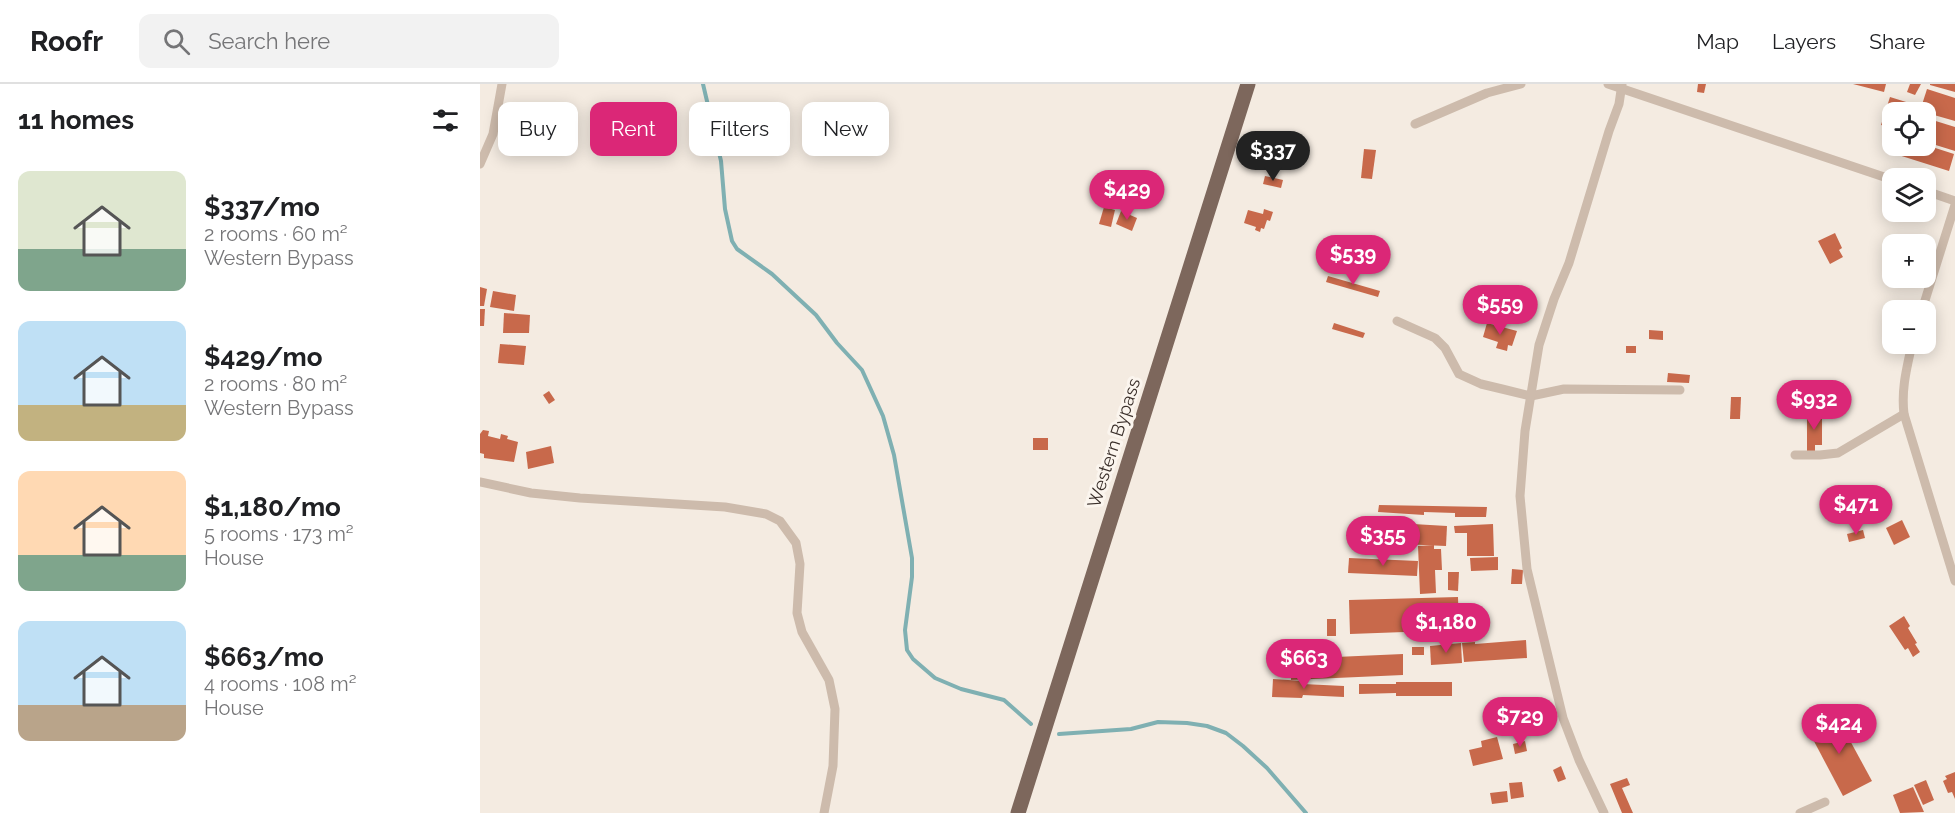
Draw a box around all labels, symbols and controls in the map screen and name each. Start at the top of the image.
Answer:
search box [139,14,559,68]
text: Roofr [30,25,103,58]
icon: search [160,25,193,58]
text: Search here [208,28,330,54]
text: Map [1696,29,1739,54]
text: Layers [1772,29,1836,54]
text: Share [1869,29,1925,54]
chip: Buy [498,102,578,156]
chip: Rent [590,102,677,156]
chip: Filters [689,102,790,156]
chip: New [802,102,889,156]
map controls [1882,102,1936,354]
button: locate [1882,102,1936,156]
icon: filters [429,104,462,137]
text: 11 homes [18,105,134,135]
pin: $337 [1237,131,1309,182]
text: $337 [1250,138,1296,162]
button: layers [1882,168,1936,222]
pin: $429 [1091,170,1163,221]
text: $429 [1103,177,1151,201]
text: $337/mo [204,192,320,222]
icon: home [66,195,138,267]
text: 2 rooms · 60 m² [204,222,348,246]
button: + [1882,234,1936,288]
pin: $539 [1317,235,1389,286]
text: $539 [1330,242,1376,266]
text: Western Bypass [204,246,354,270]
pin: $559 [1464,285,1536,336]
text: $559 [1477,292,1523,316]
button: − [1882,300,1936,354]
text: $429/mo [204,342,323,372]
icon: home [66,345,138,417]
text: 2 rooms · 80 m² [204,372,347,396]
street label: Western Bypass [1083,375,1144,510]
pin: $932 [1778,380,1850,431]
text: $932 [1791,387,1837,411]
text: Western Bypass [204,396,354,420]
pin: $471 [1820,485,1892,536]
text: $1,180/mo [204,492,341,522]
text: $471 [1833,492,1879,516]
icon: home [66,495,138,567]
pin: $355 [1347,516,1419,567]
text: 5 rooms · 173 m² [204,522,354,546]
text: $355 [1360,523,1406,547]
text: House [204,546,264,570]
pin: $1,180 [1397,603,1495,654]
text: $1,180 [1415,610,1477,634]
pin: $663 [1268,639,1340,690]
text: $663/mo [204,642,324,672]
icon: home [66,645,138,717]
text: $663 [1280,646,1328,670]
text: 4 rooms · 108 m² [204,672,356,696]
text: House [204,696,264,720]
pin: $729 [1484,697,1556,748]
text: $729 [1497,704,1543,728]
pin: $424 [1803,704,1875,755]
text: $424 [1816,711,1862,735]

